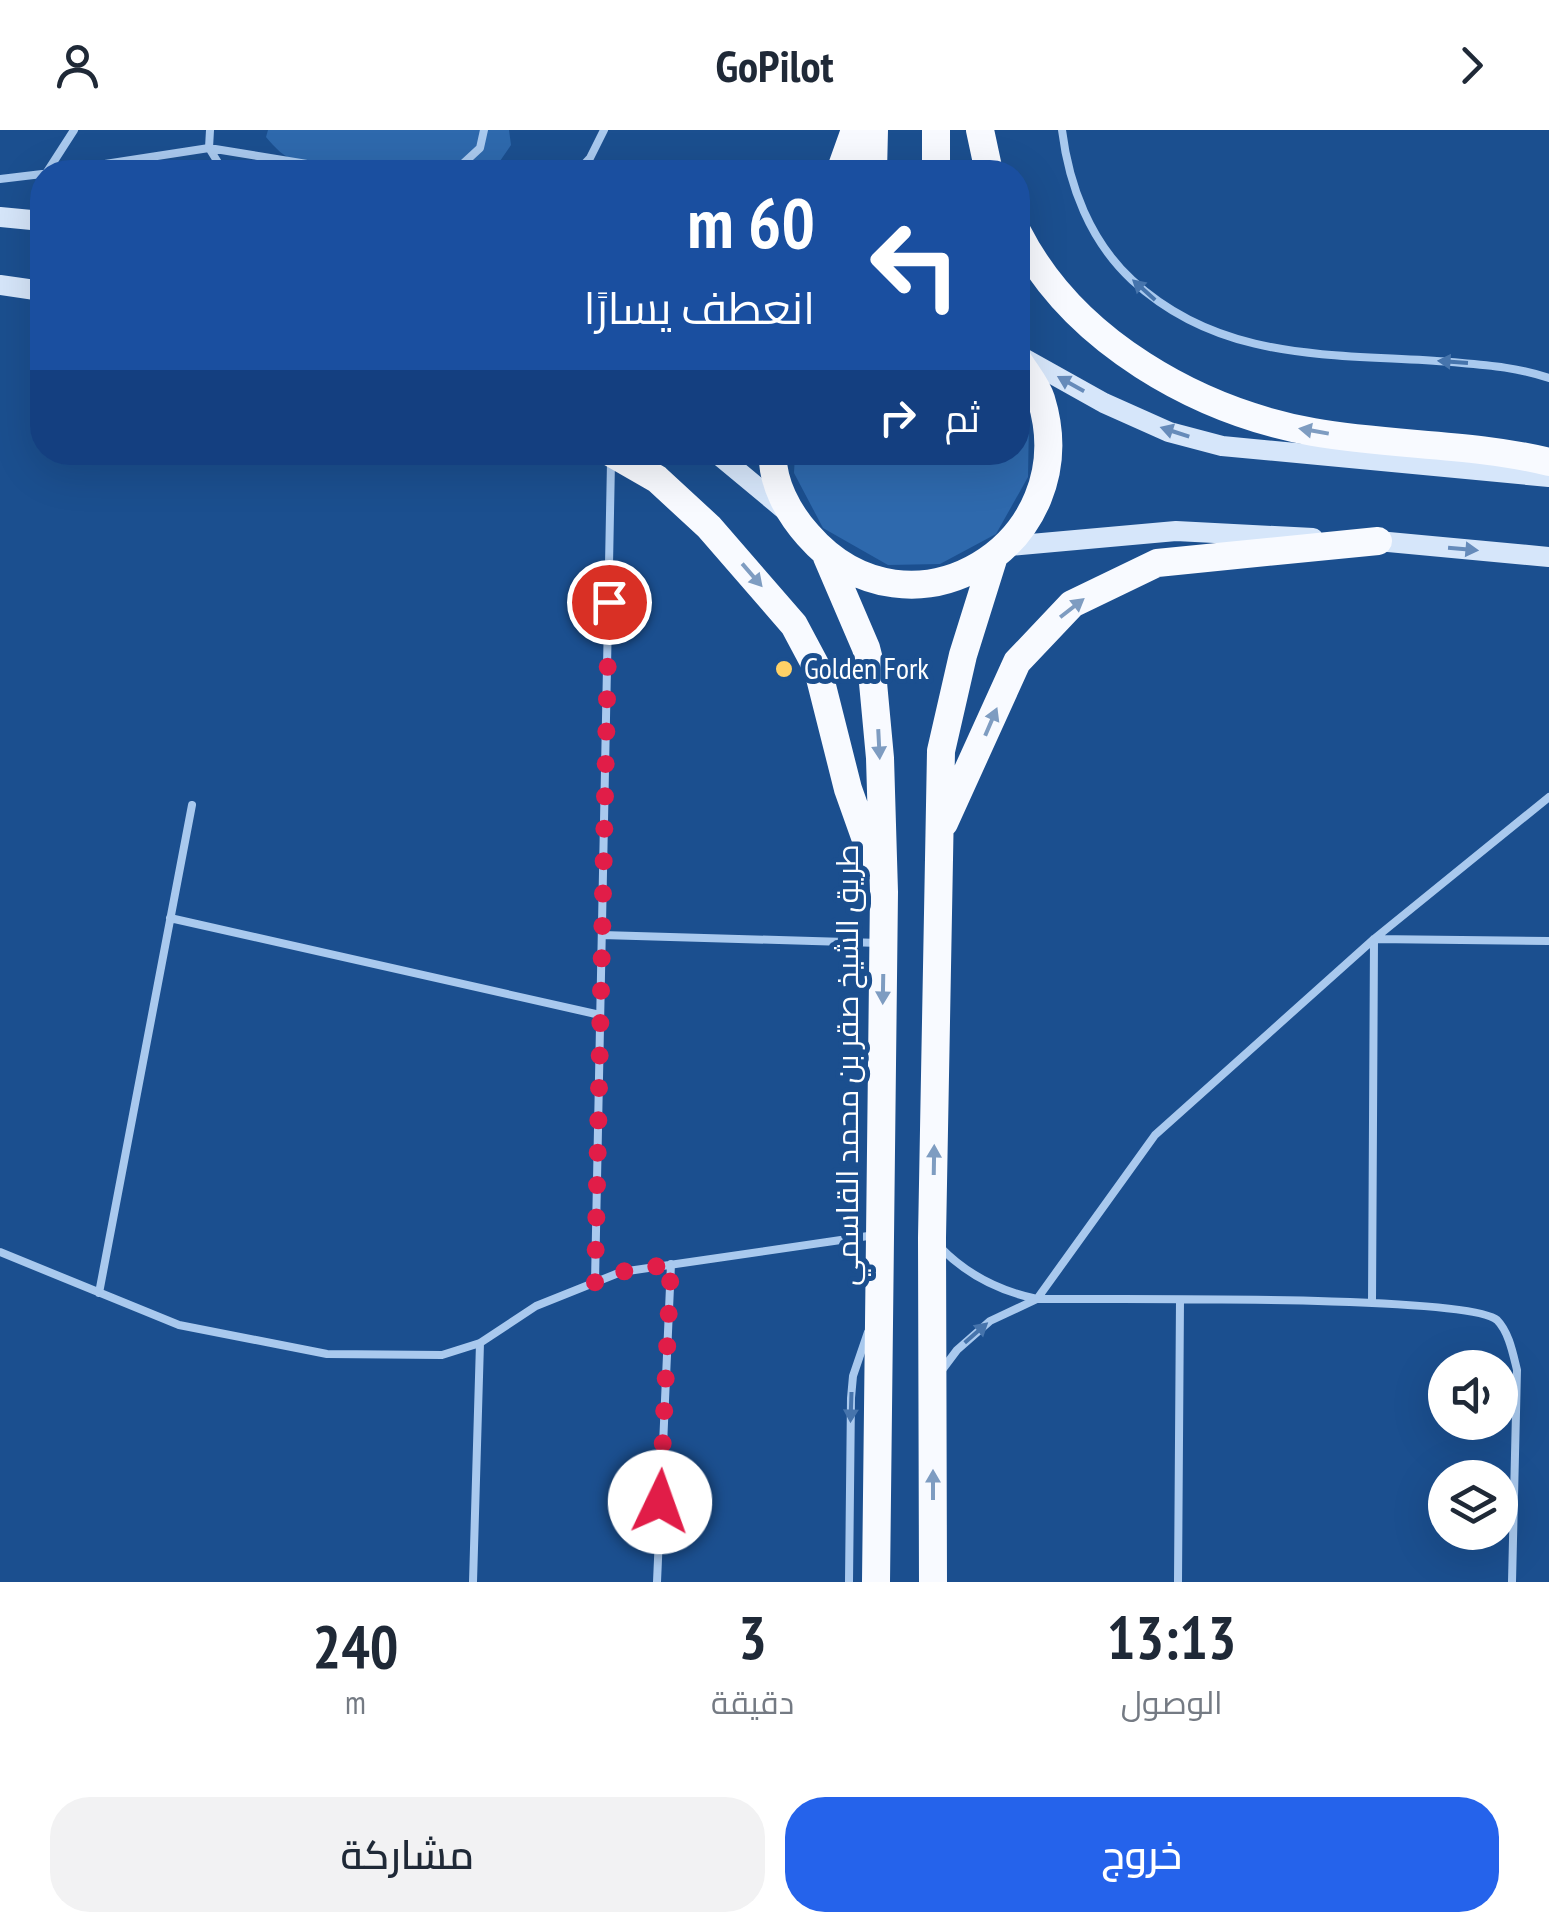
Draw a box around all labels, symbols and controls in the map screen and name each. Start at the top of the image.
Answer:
text: GoPilot [715,36,834,94]
icon: person [50,38,105,93]
icon: forward [1444,38,1499,93]
text: 60 m [687,177,815,267]
icon: left [850,200,980,330]
text: انعطف يسارًا [584,278,815,336]
one-way arrow [1132,279,1156,302]
one-way arrow [1437,354,1469,370]
one-way arrow [1057,376,1085,394]
icon: right [870,390,925,445]
text: ثم [945,393,980,442]
one-way arrow [1298,423,1329,438]
one-way arrow [1160,424,1190,439]
one-way arrow [1448,541,1480,557]
pin [567,560,652,645]
one-way arrow [740,562,762,587]
icon: arrive [582,575,637,630]
one-way arrow [1059,597,1085,618]
place label: Golden Fork [804,648,929,687]
marker: Golden Fork [773,658,795,680]
one-way arrow [983,708,999,737]
one-way arrow [871,728,887,760]
street label: طريق الشيخ صقر بن محمد القاسمي [827,844,871,1286]
one-way arrow [875,974,891,1006]
one-way arrow [926,1143,942,1175]
one-way arrow [963,1322,988,1344]
map controls [1428,1350,1518,1550]
button: sound [1428,1350,1518,1440]
one-way arrow [843,1392,859,1424]
position arrow [608,1450,712,1554]
button: layers [1428,1460,1518,1550]
one-way arrow [925,1468,941,1500]
text: 3 [738,1598,767,1676]
text: 13:13 [1107,1598,1237,1676]
text: 240 [312,1607,399,1685]
text: m [345,1681,366,1723]
text: دقيقة [711,1681,794,1723]
text: الوصول [1121,1681,1223,1723]
button: مشاركة [50,1797,765,1912]
button: خروج [785,1797,1499,1912]

